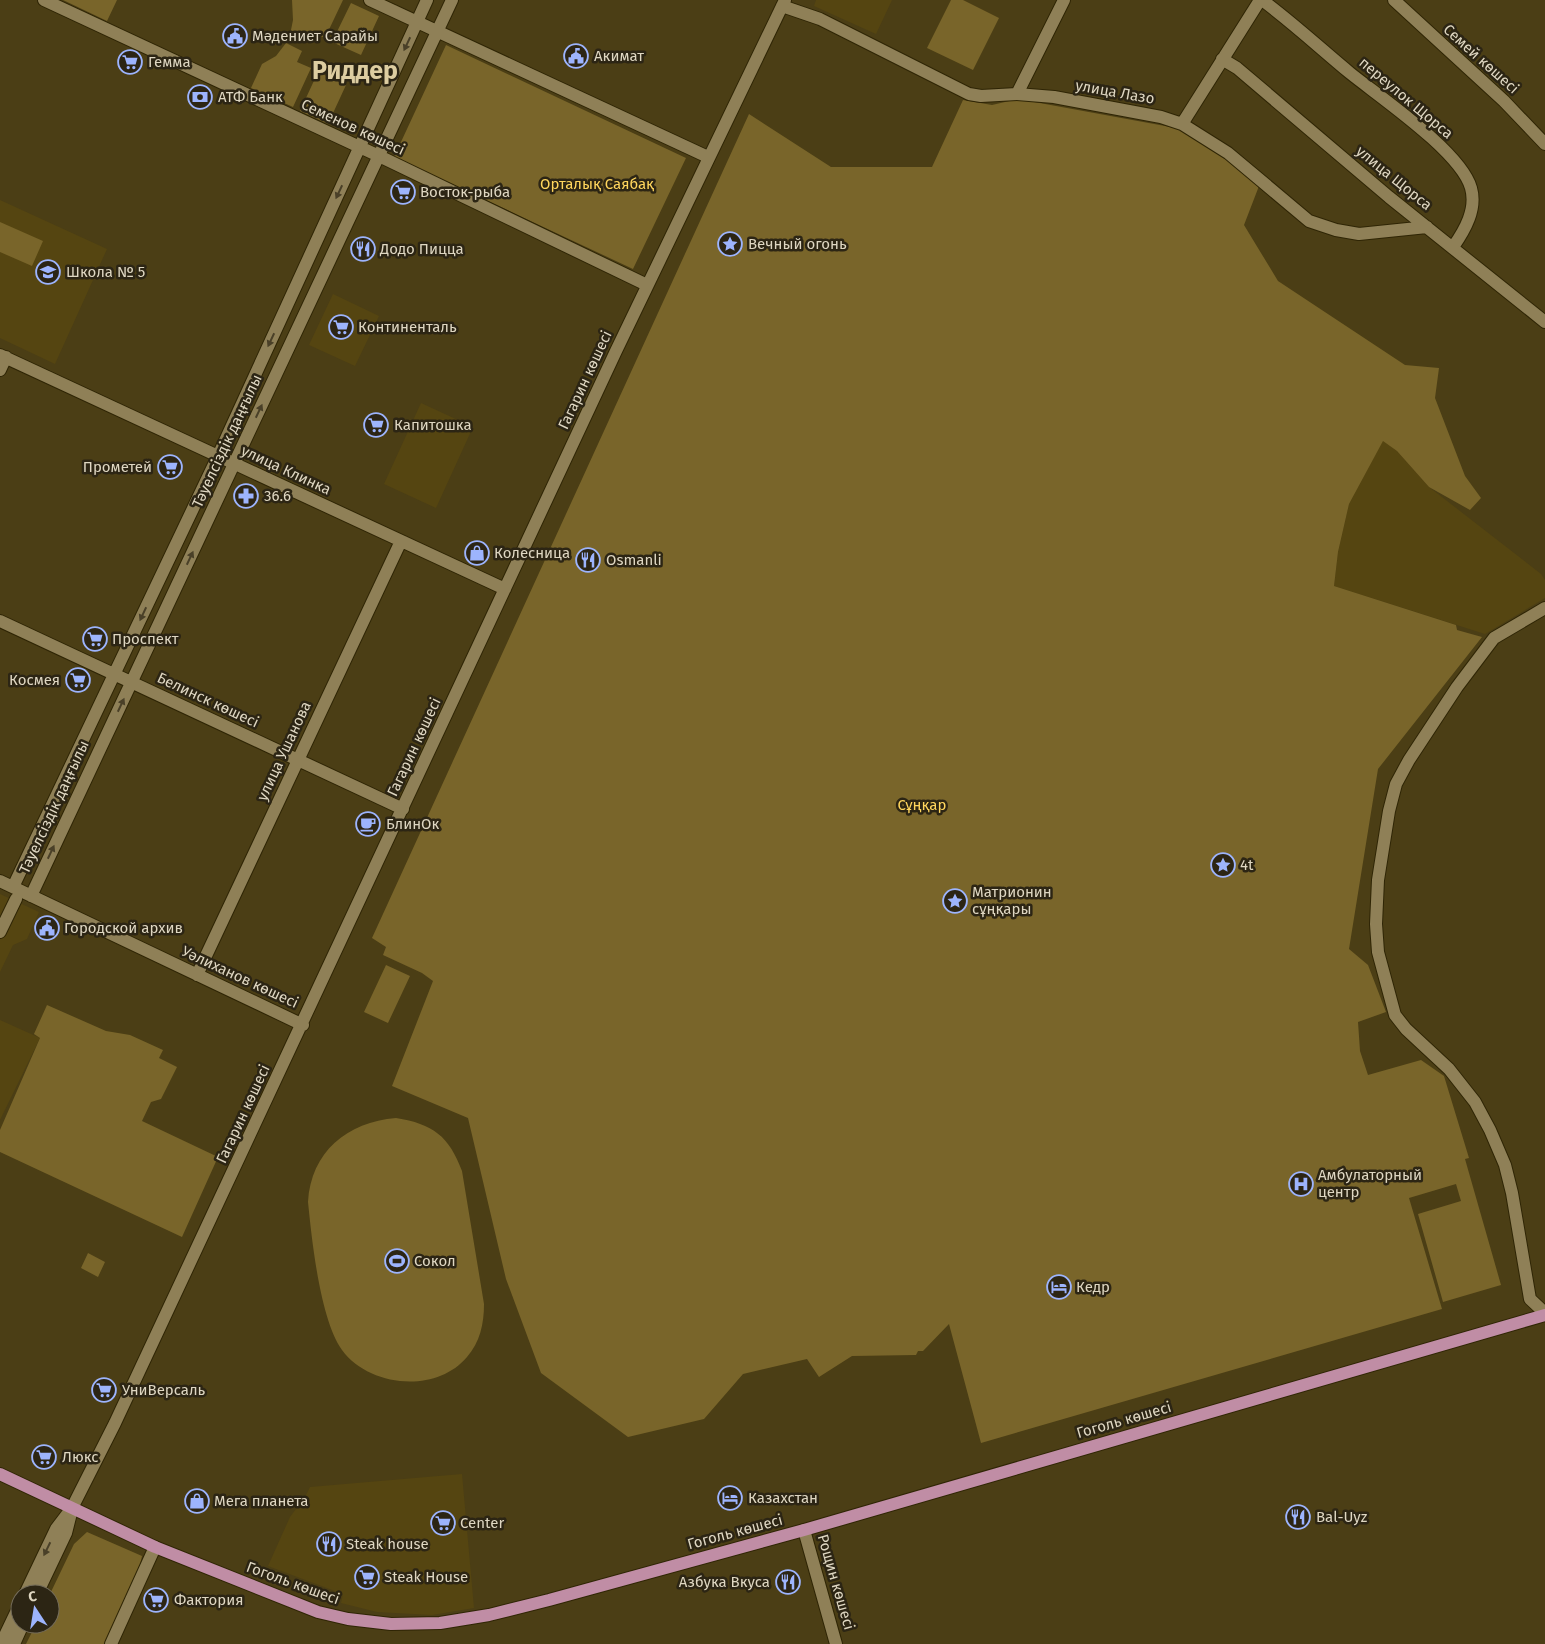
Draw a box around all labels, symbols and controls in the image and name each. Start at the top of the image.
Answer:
street label: Семей көшесі [1440,20,1522,98]
public building icon: Мәдениет Сарайы [222,23,248,49]
place label: Мәдениет Сарайы [252,27,378,45]
one-way arrow [402,37,410,51]
public building icon: Акимат [563,43,589,69]
place label: Акимат [594,47,644,65]
supermarket icon: Гемма [117,49,143,75]
place label: Гемма [148,53,191,71]
street label: переулок Щорса [1355,53,1457,143]
district label: Риддер [312,56,398,86]
street label: улица Лазо [1074,76,1156,108]
bank icon: АТФ Банк [187,84,213,110]
place label: АТФ Банк [218,88,283,106]
street label: Семенов көшесі [298,95,408,159]
street label: улица Щорса [1352,142,1436,214]
park label: Орталық Саябақ [540,175,654,193]
supermarket icon: Восток-рыба [390,179,416,205]
place label: Восток-рыба [420,183,510,201]
one-way arrow [335,185,343,199]
place icon: Вечный огонь [717,231,743,257]
place label: Вечный огонь [748,235,847,253]
restaurant icon: Додо Пицца [350,236,376,262]
place label: Додо Пицца [379,240,464,258]
school or university icon: Школа № 5 [35,259,61,285]
place label: Школа № 5 [66,263,145,281]
supermarket icon: Континенталь [328,314,354,340]
place label: Континенталь [358,318,457,336]
street label: Гагарин көшесі [554,328,616,432]
one-way arrow [267,333,275,347]
street label: Тәуелсіздік даңғылы [188,371,266,511]
one-way arrow [255,403,263,418]
supermarket icon: Капитошка [363,412,389,438]
place label: Капитошка [394,416,472,434]
street label: улица Клинка [238,441,334,499]
supermarket icon: Прометей [157,454,183,480]
place label: Прометей [83,458,152,476]
pharmacy icon: 36.6 [233,483,259,509]
place label: 36.6 [264,487,291,505]
shop icon: Колесница [464,540,490,566]
place label: Колесница [494,544,570,562]
restaurant icon: Osmanli [575,547,601,573]
one-way arrow [186,550,194,565]
place label: Osmanli [606,551,662,569]
one-way arrow [139,607,147,621]
supermarket icon: Проспект [82,626,108,652]
place label: Проспект [112,630,179,648]
supermarket icon: Космея [65,667,91,693]
street label: Белинск көшесі [154,669,262,731]
place label: Космея [9,671,60,689]
street label: Гагарин көшесі [383,695,445,799]
one-way arrow [117,698,125,712]
street label: улица Ушанова [253,698,315,804]
street label: Тәуелсіздік даңғылы [15,737,93,877]
park label: Сұңқар [898,796,946,814]
cafe icon: БлинОк [355,811,381,837]
place label: БлинОк [386,815,439,833]
one-way arrow [48,845,56,859]
place icon: 4t [1210,852,1236,878]
place label: 4t [1240,856,1254,874]
place label: Матрионин сұңқары [972,883,1052,918]
place icon: Матрионин сұңқары [942,888,968,914]
public building icon: Городской архив [34,915,60,941]
place label: Городской архив [64,919,183,937]
street label: Уәлиханов көшесі [179,942,301,1012]
street label: Гагарин көшесі [212,1062,274,1166]
place label: Амбулаторный центр [1318,1166,1422,1201]
hospital icon: Амбулаторный центр [1288,1171,1314,1197]
sports icon: Сокол [384,1248,410,1274]
place label: Сокол [414,1252,456,1270]
hotel icon: Кедр [1046,1274,1072,1300]
place label: Кедр [1076,1278,1110,1296]
supermarket icon: УниВерсаль [91,1377,117,1403]
place label: УниВерсаль [122,1381,206,1399]
street label: Гоголь көшесі [1074,1398,1174,1442]
supermarket icon: Люкс [31,1444,57,1470]
place label: Люкс [62,1448,98,1466]
hotel icon: Казахстан [717,1485,743,1511]
shop icon: Мега планета [184,1488,210,1514]
place label: Казахстан [748,1489,818,1507]
place label: Мега планета [214,1492,309,1510]
restaurant icon: Bal-Uyz [1285,1504,1311,1530]
place label: Bal-Uyz [1316,1508,1368,1526]
supermarket icon: Center [430,1510,456,1536]
street label: Гоголь көшесі [685,1511,785,1553]
place label: Center [460,1514,504,1532]
restaurant icon: Steak house [316,1531,342,1557]
street label: Рощин көшесі [814,1532,858,1632]
place label: Steak house [346,1535,429,1553]
one-way arrow [42,1542,50,1556]
street label: Гоголь көшесі [244,1558,342,1608]
supermarket icon: Steak House [354,1564,380,1590]
place label: Steak House [384,1568,468,1586]
restaurant icon: Азбука Вкуса [775,1569,801,1595]
place label: Азбука Вкуса [679,1573,770,1591]
north arrow [10,1584,60,1634]
supermarket icon: Фактория [143,1587,169,1613]
text: С [27,1588,38,1606]
place label: Фактория [174,1591,243,1609]

